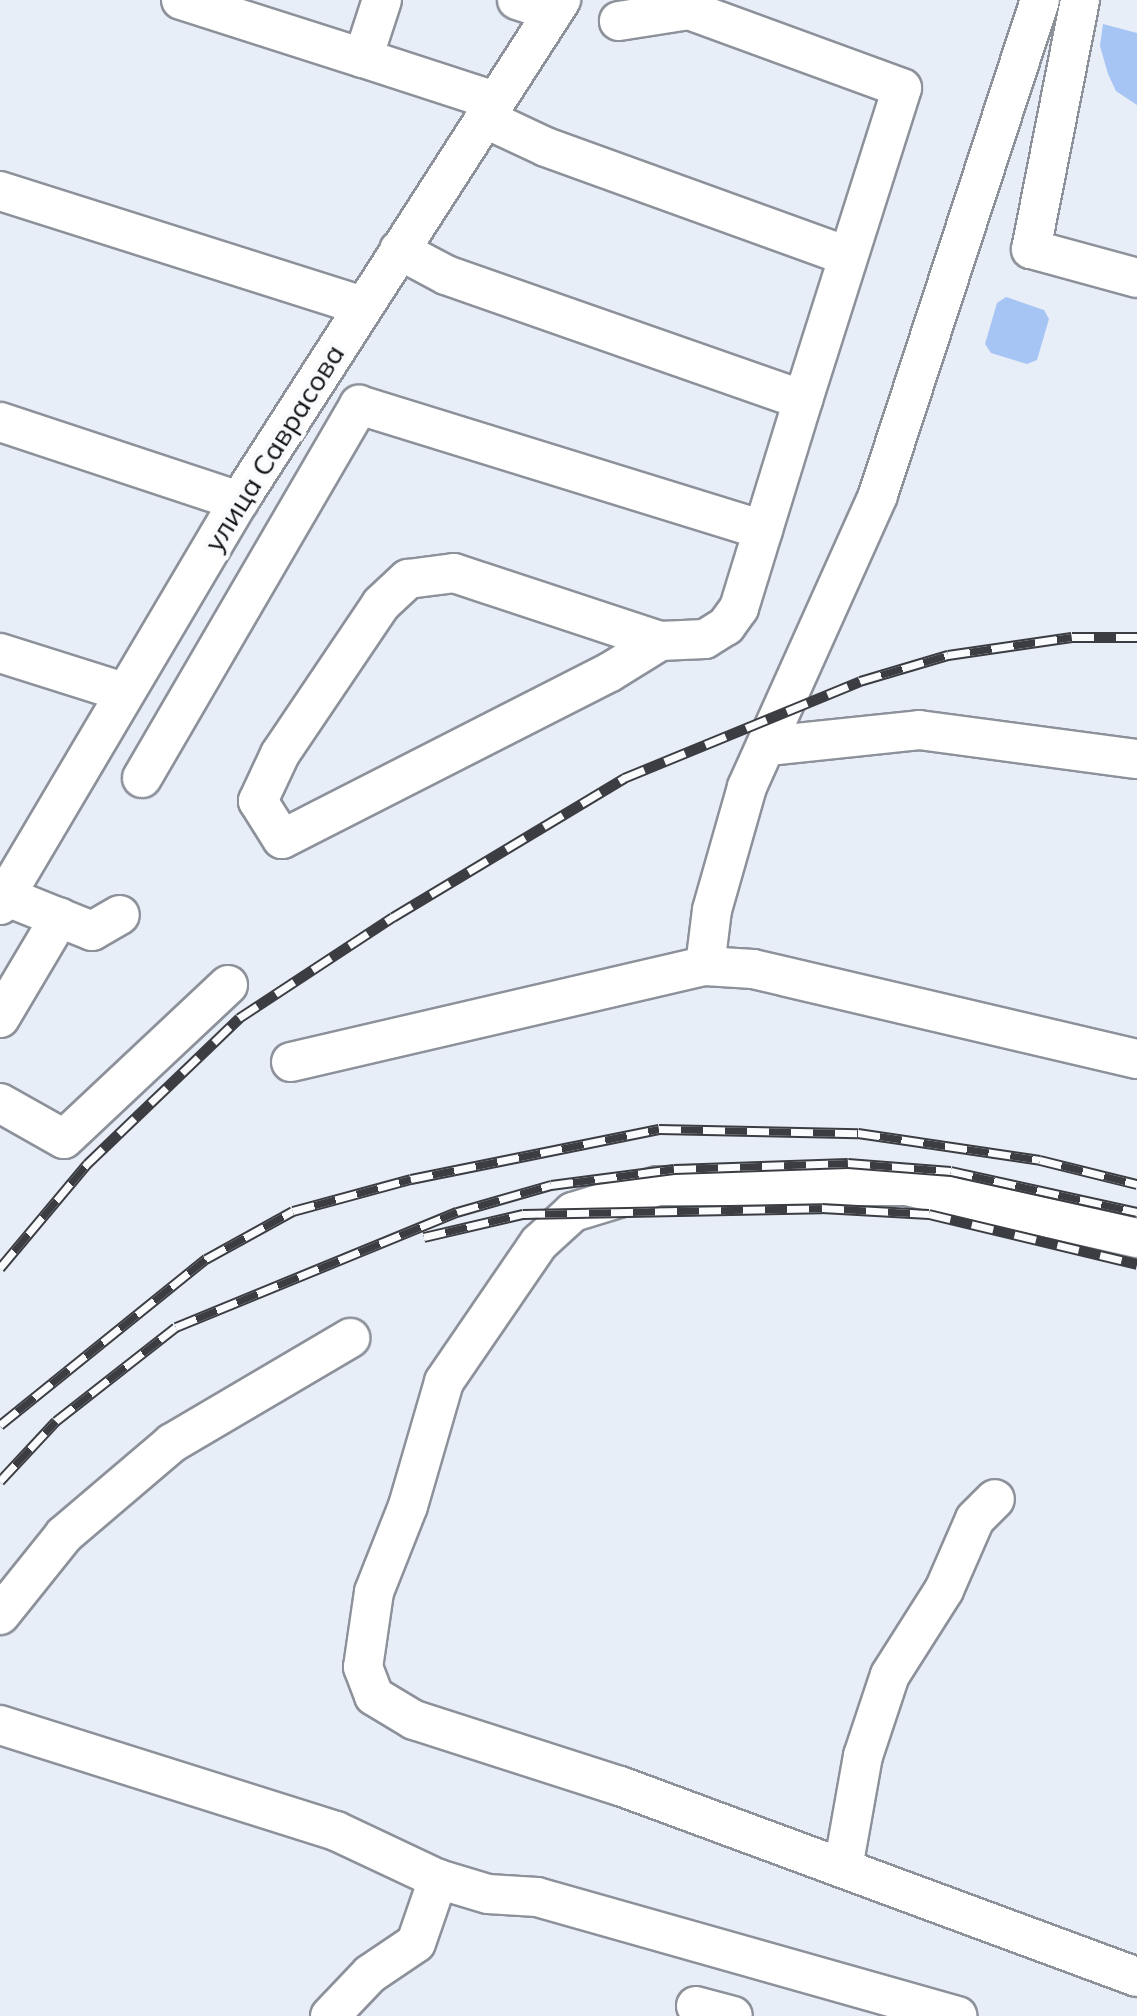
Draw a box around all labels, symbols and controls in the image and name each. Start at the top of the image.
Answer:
street label: улица Саврасова [197,338,351,558]

